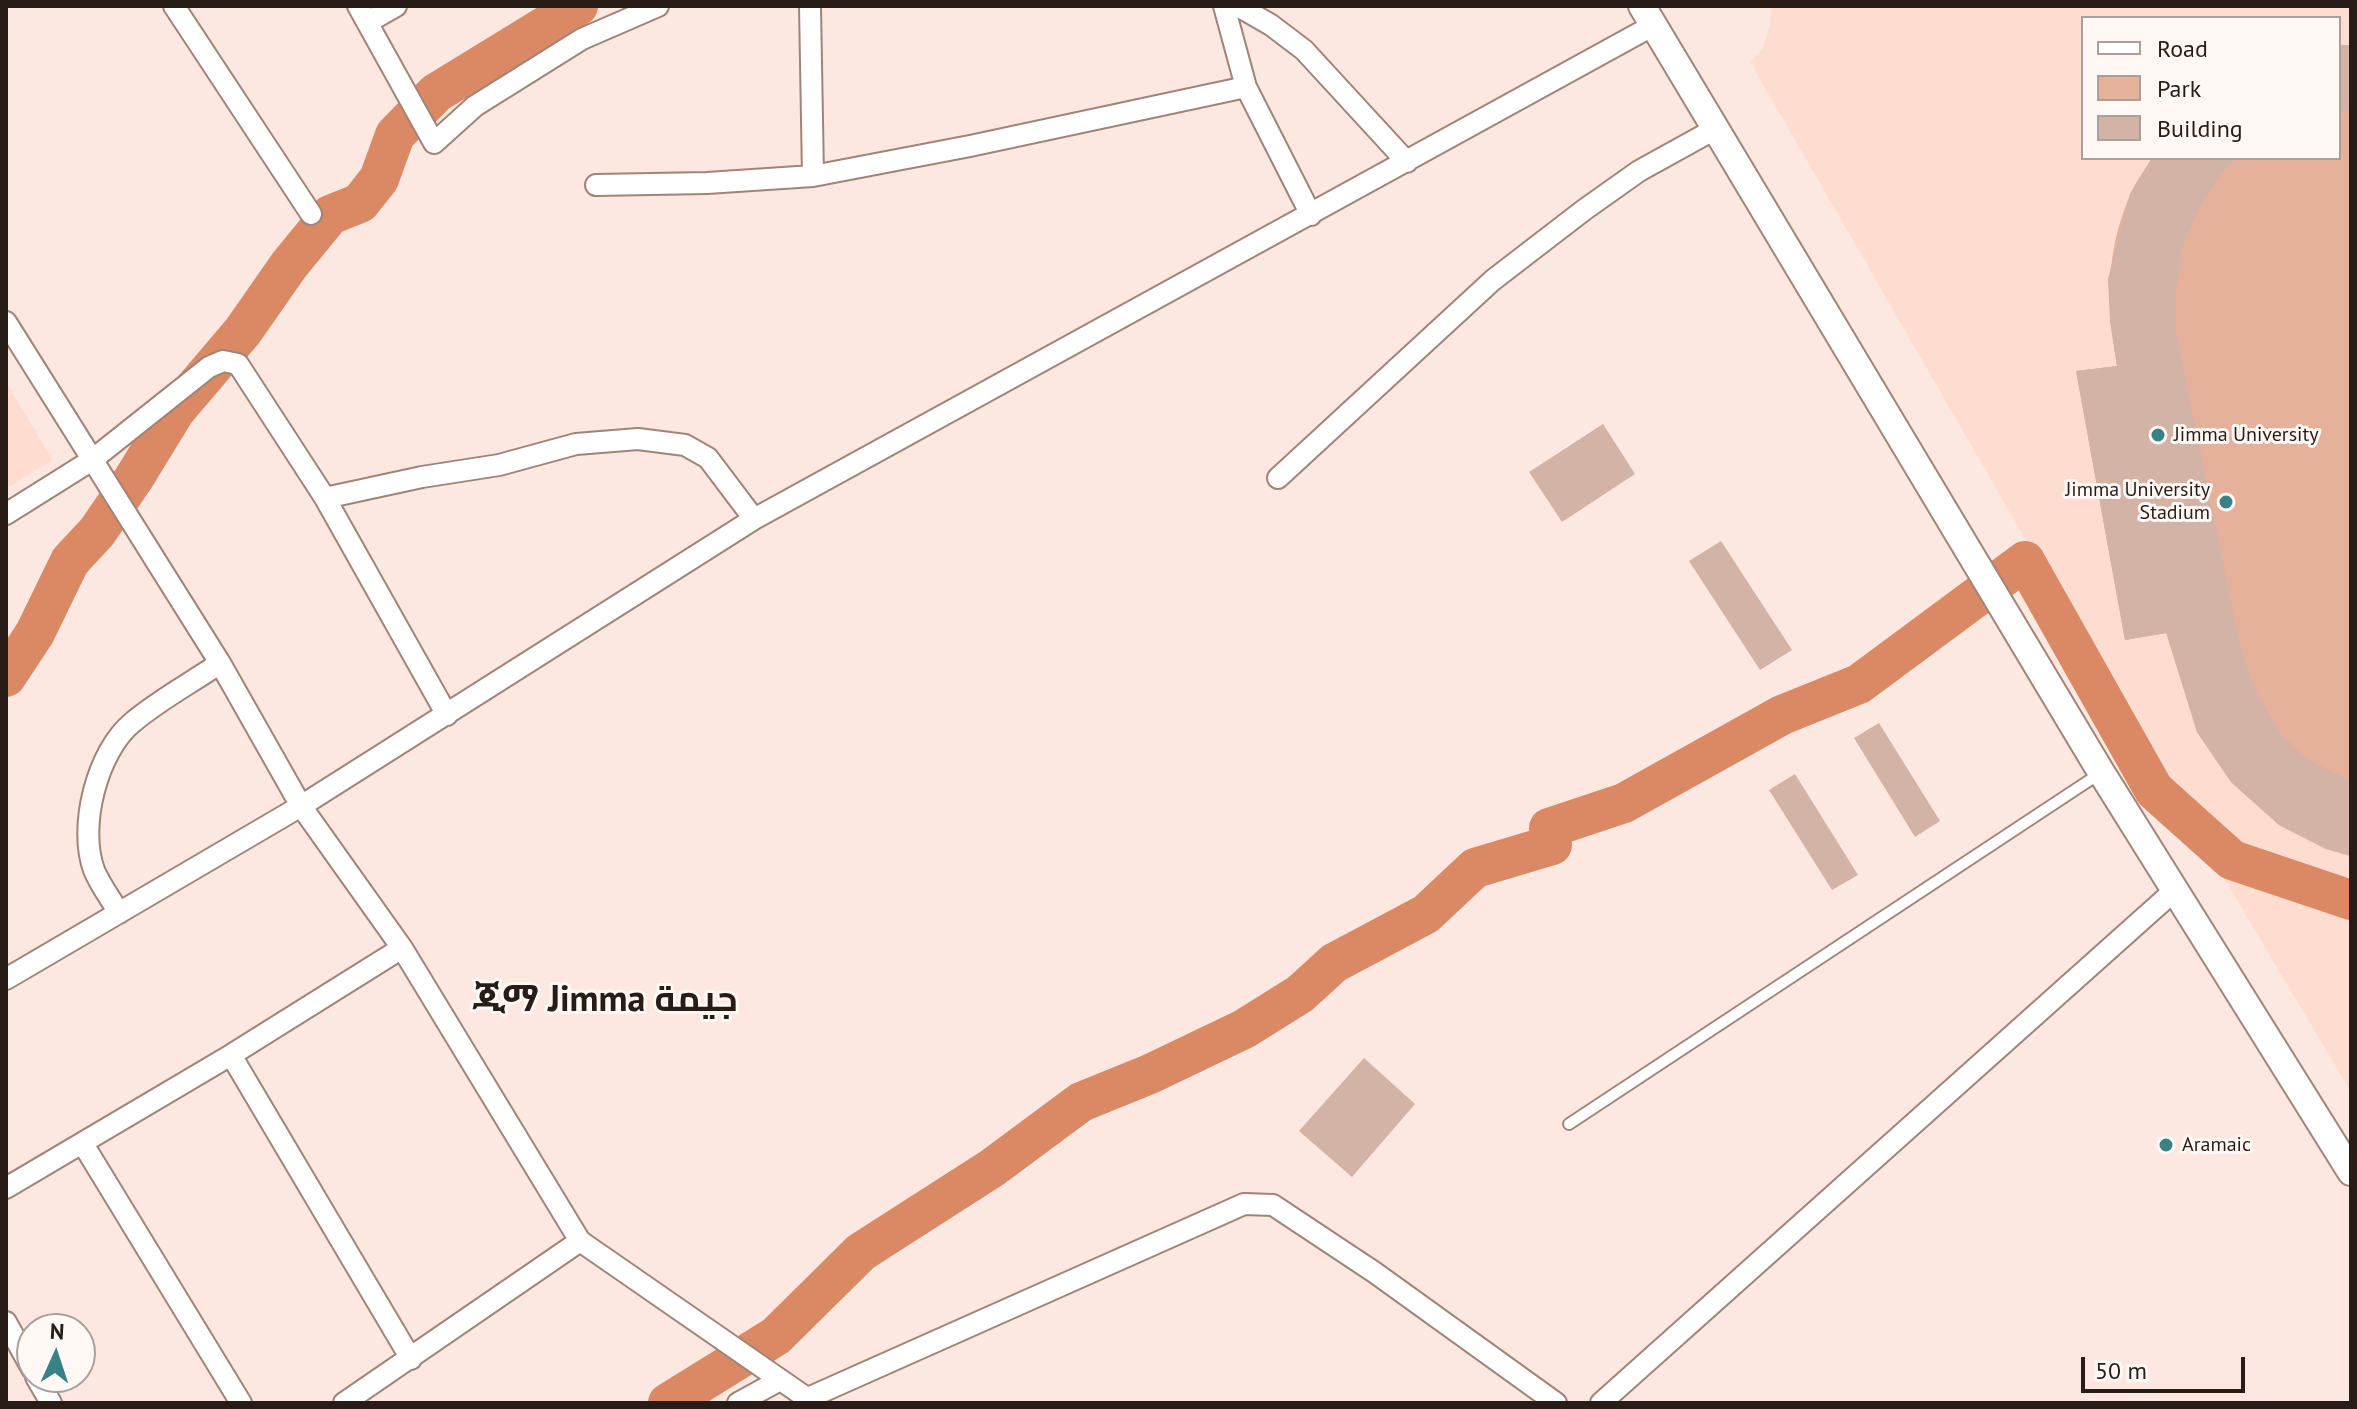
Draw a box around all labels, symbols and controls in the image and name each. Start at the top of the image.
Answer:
legend [2081,16,2341,160]
text: Road [2157,33,2208,64]
text: Park [2157,73,2201,104]
text: Building [2157,113,2243,144]
place label: Jimma University [2174,423,2319,447]
marker: Jimma University [2149,426,2167,444]
place label: Jimma University Stadium [2065,478,2210,525]
marker: Jimma University Stadium [2217,493,2235,511]
district label: ጂማ Jimma جيمة [472,979,738,1023]
place label: Aramaic [2182,1133,2251,1157]
marker: Aramaic [2157,1136,2175,1154]
north arrow [16,1313,96,1393]
text: N [49,1317,65,1345]
scale bar [2085,1341,2249,1391]
text: 50 m [2095,1355,2147,1386]

